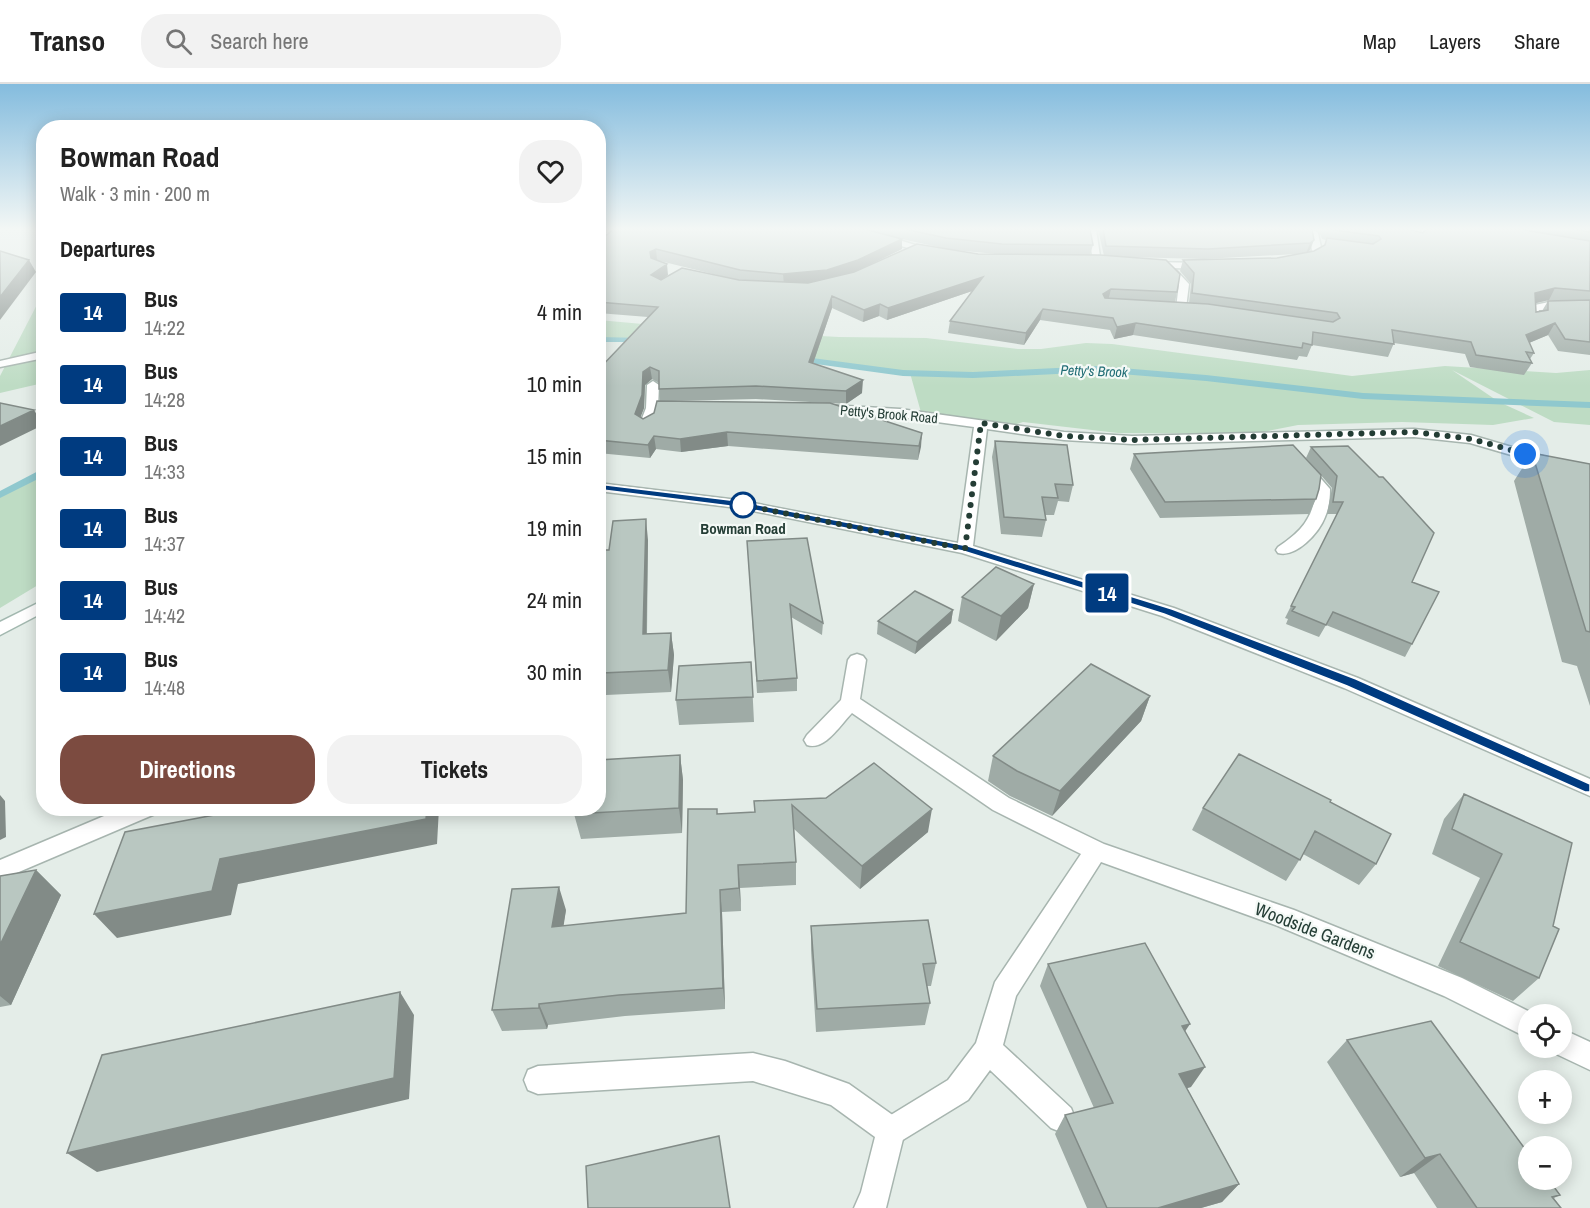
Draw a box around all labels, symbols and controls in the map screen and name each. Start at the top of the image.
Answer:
search box [141,14,561,68]
text: Transo [30,22,105,60]
icon: search [162,25,195,58]
text: Search here [210,26,309,56]
text: Map [1363,27,1396,56]
text: Layers [1429,27,1481,56]
text: Share [1514,27,1560,56]
text: Bowman Road [60,138,219,176]
button: heart [519,140,582,203]
text: Walk · 3 min · 200 m [60,180,210,207]
text: Departures [60,234,155,264]
text: Bus [144,284,178,314]
text: 4 min [537,297,582,327]
text: 14 [83,298,103,327]
text: 14:22 [144,314,185,341]
text: Bus [144,356,178,386]
water label: Petty's Brook [1060,361,1129,381]
text: 10 min [527,369,582,399]
text: 14 [83,370,103,399]
text: 14:28 [144,386,185,413]
street label: Petty's Brook Road [839,401,939,427]
text: Bus [144,428,178,458]
your location [1510,439,1540,469]
text: 15 min [527,441,582,471]
text: 14 [83,442,103,471]
text: 14:33 [144,458,185,485]
marker: Bowman Road [730,492,756,518]
text: Bus [144,500,178,530]
text: 19 min [527,513,582,543]
text: 14 [83,514,103,543]
place label: Bowman Road [700,518,786,539]
text: 14:37 [144,530,185,557]
text: Bus [144,572,178,602]
line badge: 14 [1080,574,1134,612]
text: 14 [1097,579,1117,608]
text: 24 min [527,585,582,615]
text: 14 [83,586,103,615]
text: 14:42 [144,602,185,629]
text: Bus [144,644,178,674]
text: 30 min [527,657,582,687]
text: 14 [83,658,103,687]
text: 14:48 [144,674,185,701]
button: Directions [60,735,315,804]
button: Tickets [327,735,582,804]
street label: Woodside Gardens [1251,896,1379,965]
map controls [1518,1004,1572,1190]
button: locate [1518,1004,1572,1058]
button: + [1518,1070,1572,1124]
button: − [1518,1136,1572,1190]

